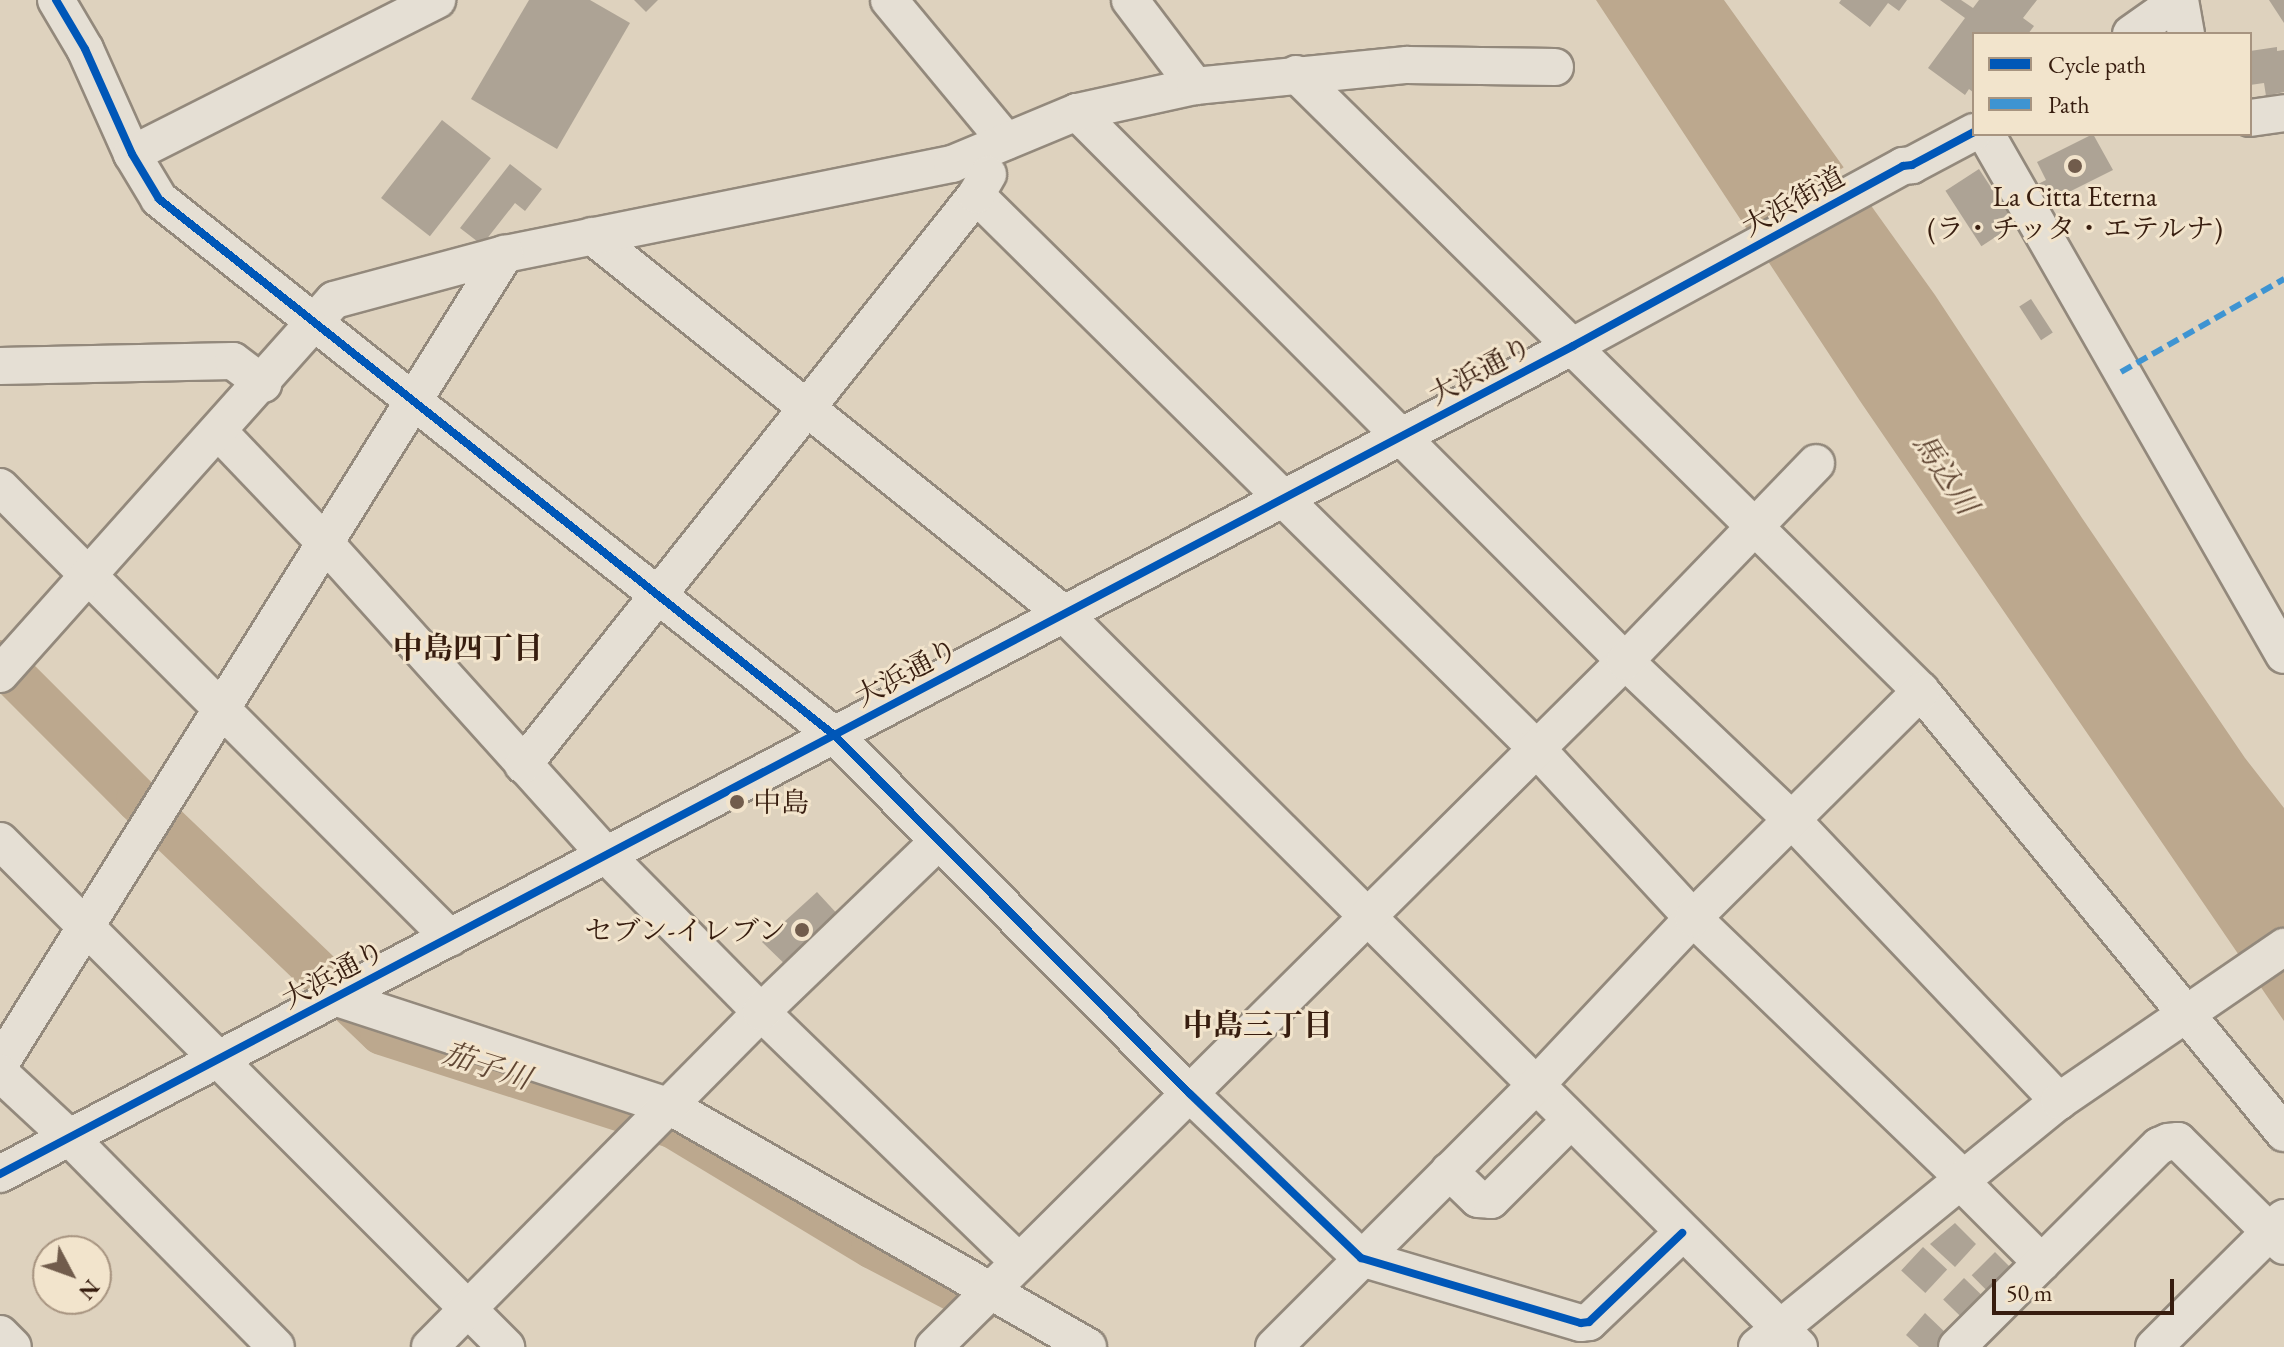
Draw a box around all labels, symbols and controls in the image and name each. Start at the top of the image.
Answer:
legend [1972,32,2252,136]
text: Cycle path [2048,49,2146,80]
text: Path [2048,89,2090,120]
marker: La Citta Eterna (ラ・チッタ・エテルナ) [2066,157,2084,175]
street label: 大浜街道 [1736,159,1850,243]
place label: La Citta Eterna (ラ・チッタ・エテルナ) [1926,179,2224,245]
street label: 大浜通り [1423,329,1537,411]
water label: 馬込川 [1905,427,1985,521]
district label: 中島四丁目 [393,630,543,666]
street label: 大浜通り [849,631,963,713]
place label: 中島 [753,785,809,819]
marker: 中島 [728,793,746,811]
place label: セブン-イレブン [582,913,786,947]
marker: セブン-イレブン [793,921,811,939]
street label: 大浜通り [276,933,390,1015]
district label: 中島三丁目 [1183,1007,1333,1043]
water label: 茄子川 [439,1035,535,1097]
north arrow [32,1235,112,1315]
scale bar [1996,1263,2178,1313]
text: N [72,1274,106,1306]
text: 50 m [2006,1277,2053,1308]

